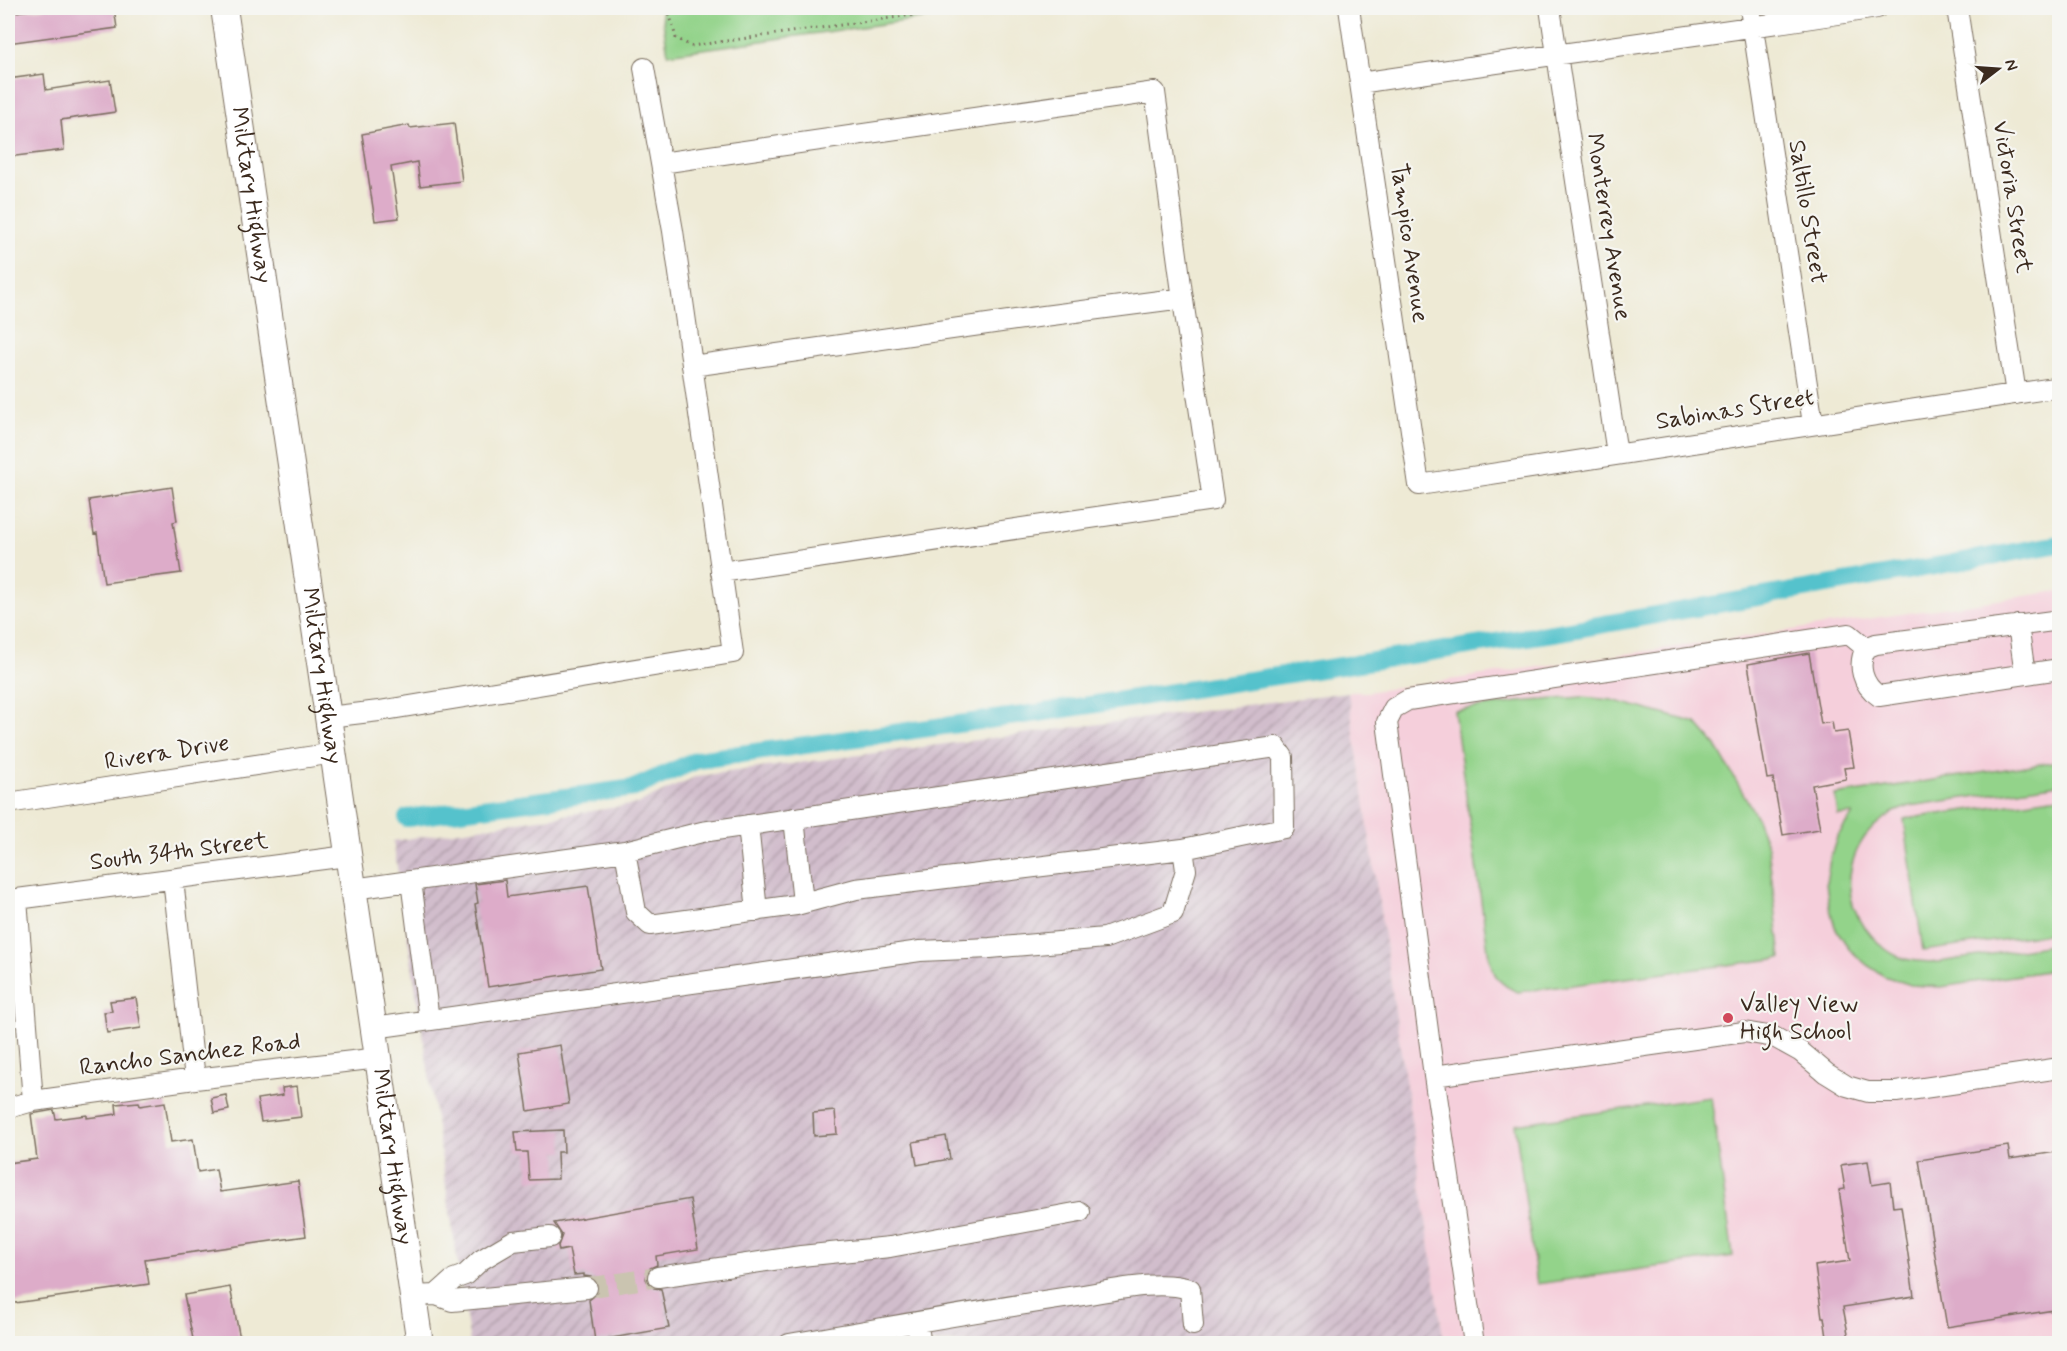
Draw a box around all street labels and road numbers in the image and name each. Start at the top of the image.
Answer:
street label: Military Highway [223,105,280,285]
street label: Victoria Street [1985,119,2039,275]
street label: Monterrey Avenue [1578,131,1638,323]
street label: Saltillo Street [1780,138,1834,286]
street label: Tampico Avenue [1382,161,1436,325]
street label: Sabinas Street [1654,382,1816,438]
street label: Military Highway [294,586,350,766]
street label: Rivera Drive [102,728,232,778]
street label: South 34th Street [88,826,270,878]
street label: Rancho Sanchez Road [78,1026,302,1084]
street label: Military Highway [364,1066,421,1247]

